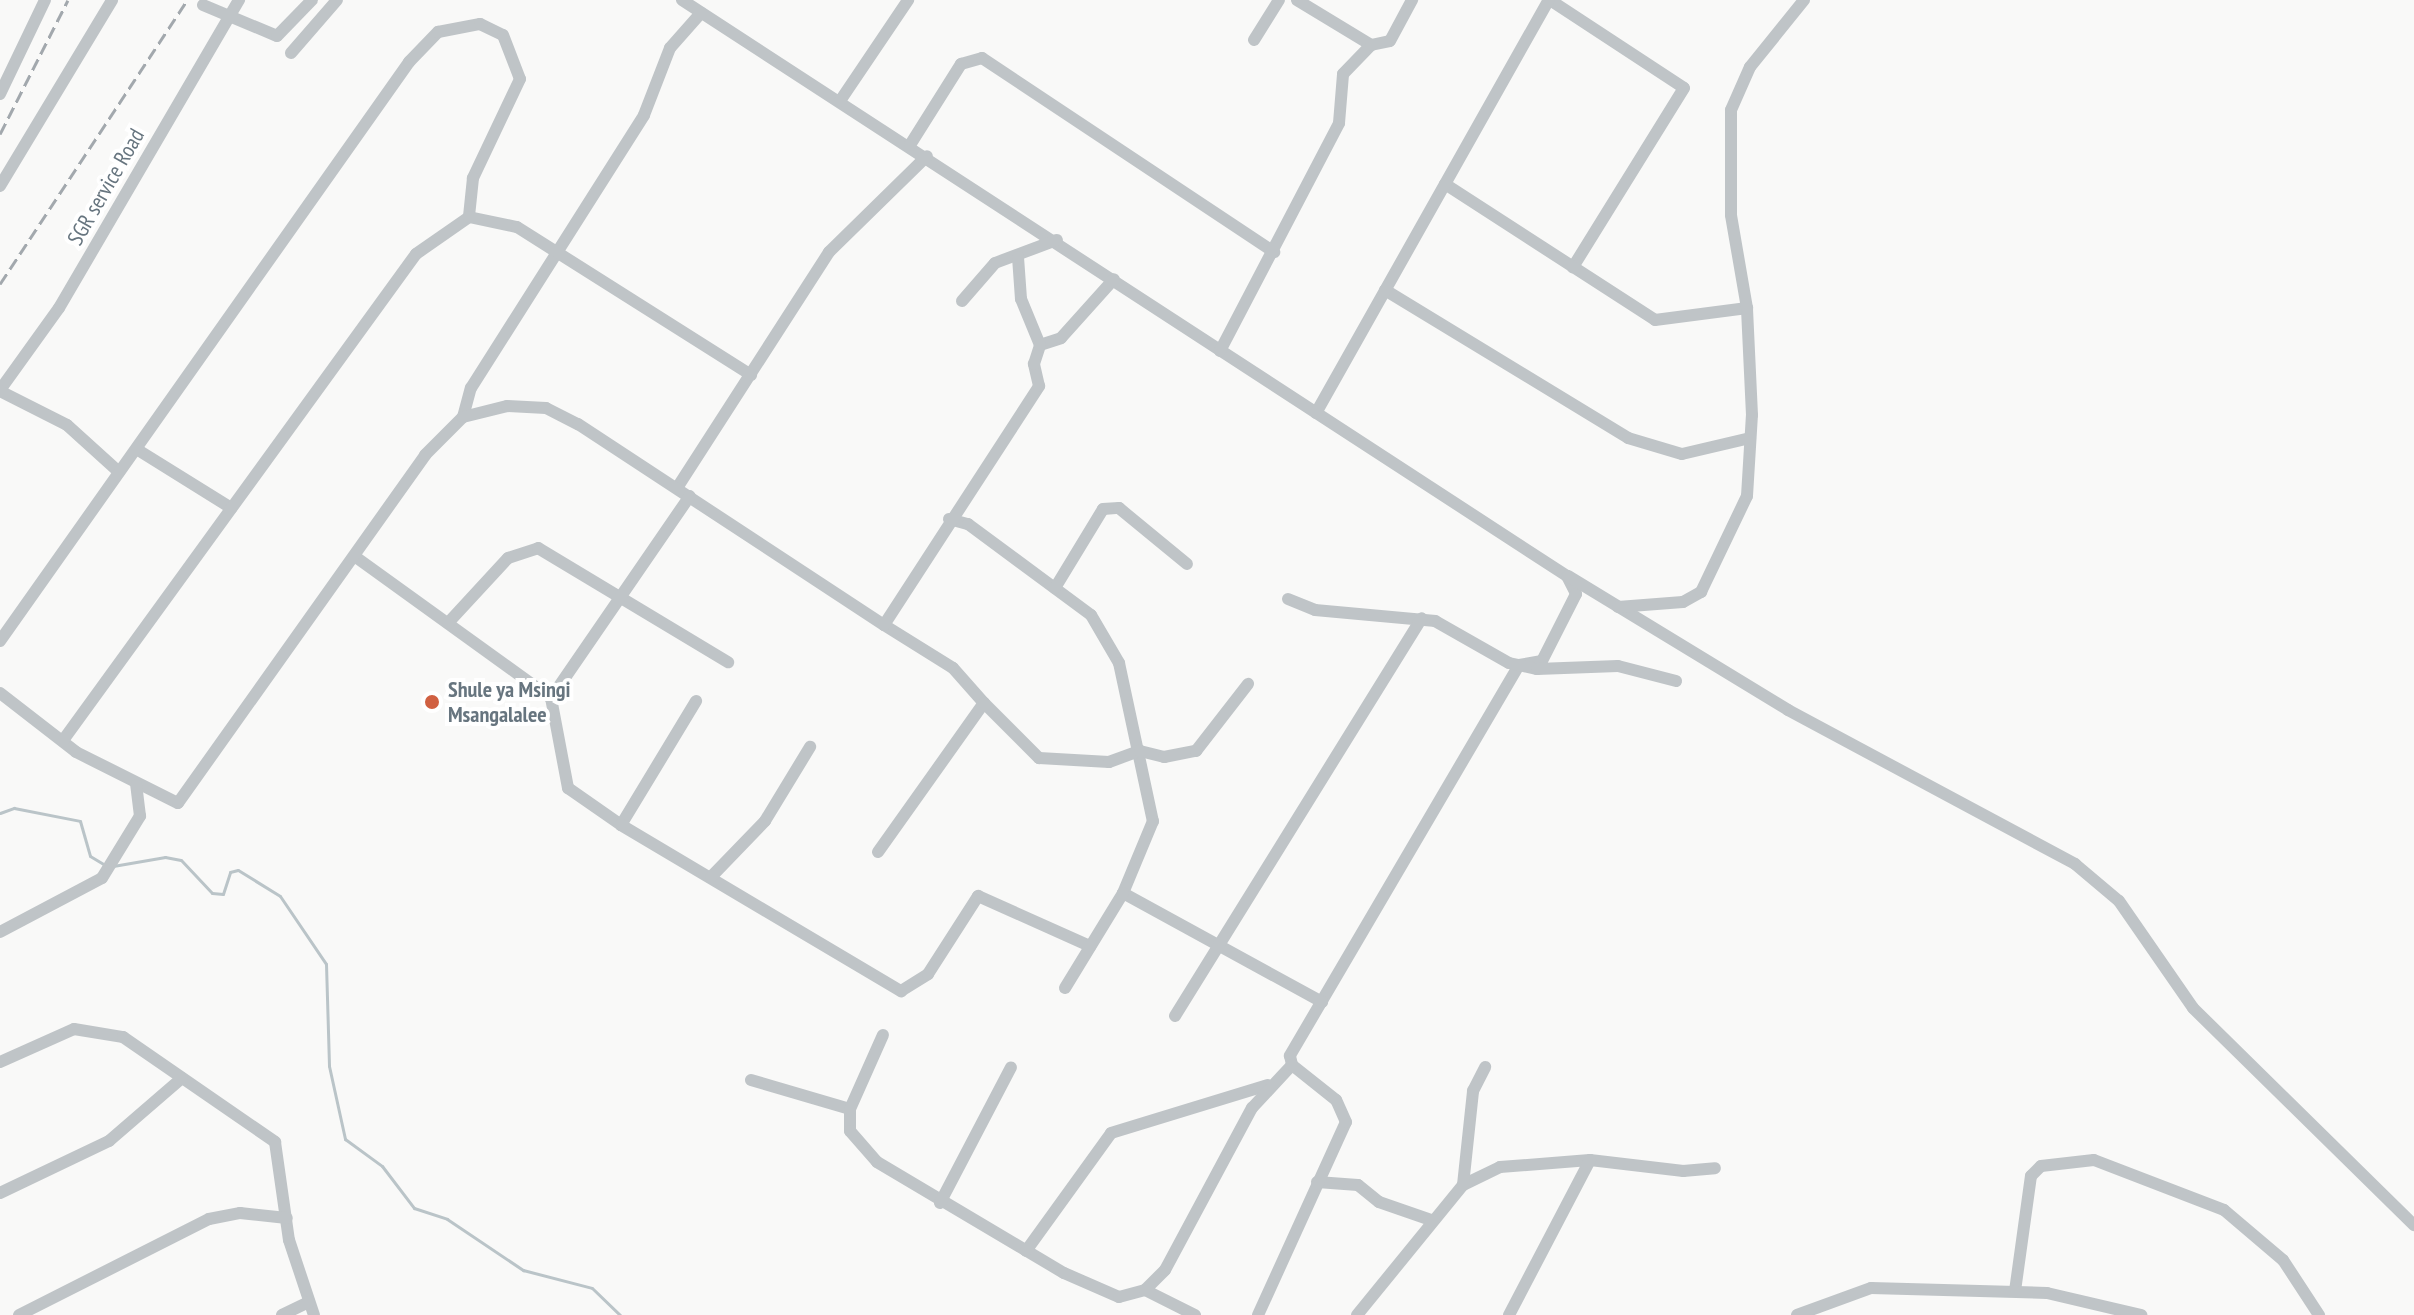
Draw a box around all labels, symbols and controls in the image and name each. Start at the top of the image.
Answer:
street label: SGR service Road [62,124,150,250]
place label: Shule ya Msingi Msangalalee [448,676,571,728]
marker: Shule ya Msingi Msangalalee [423,693,441,711]

